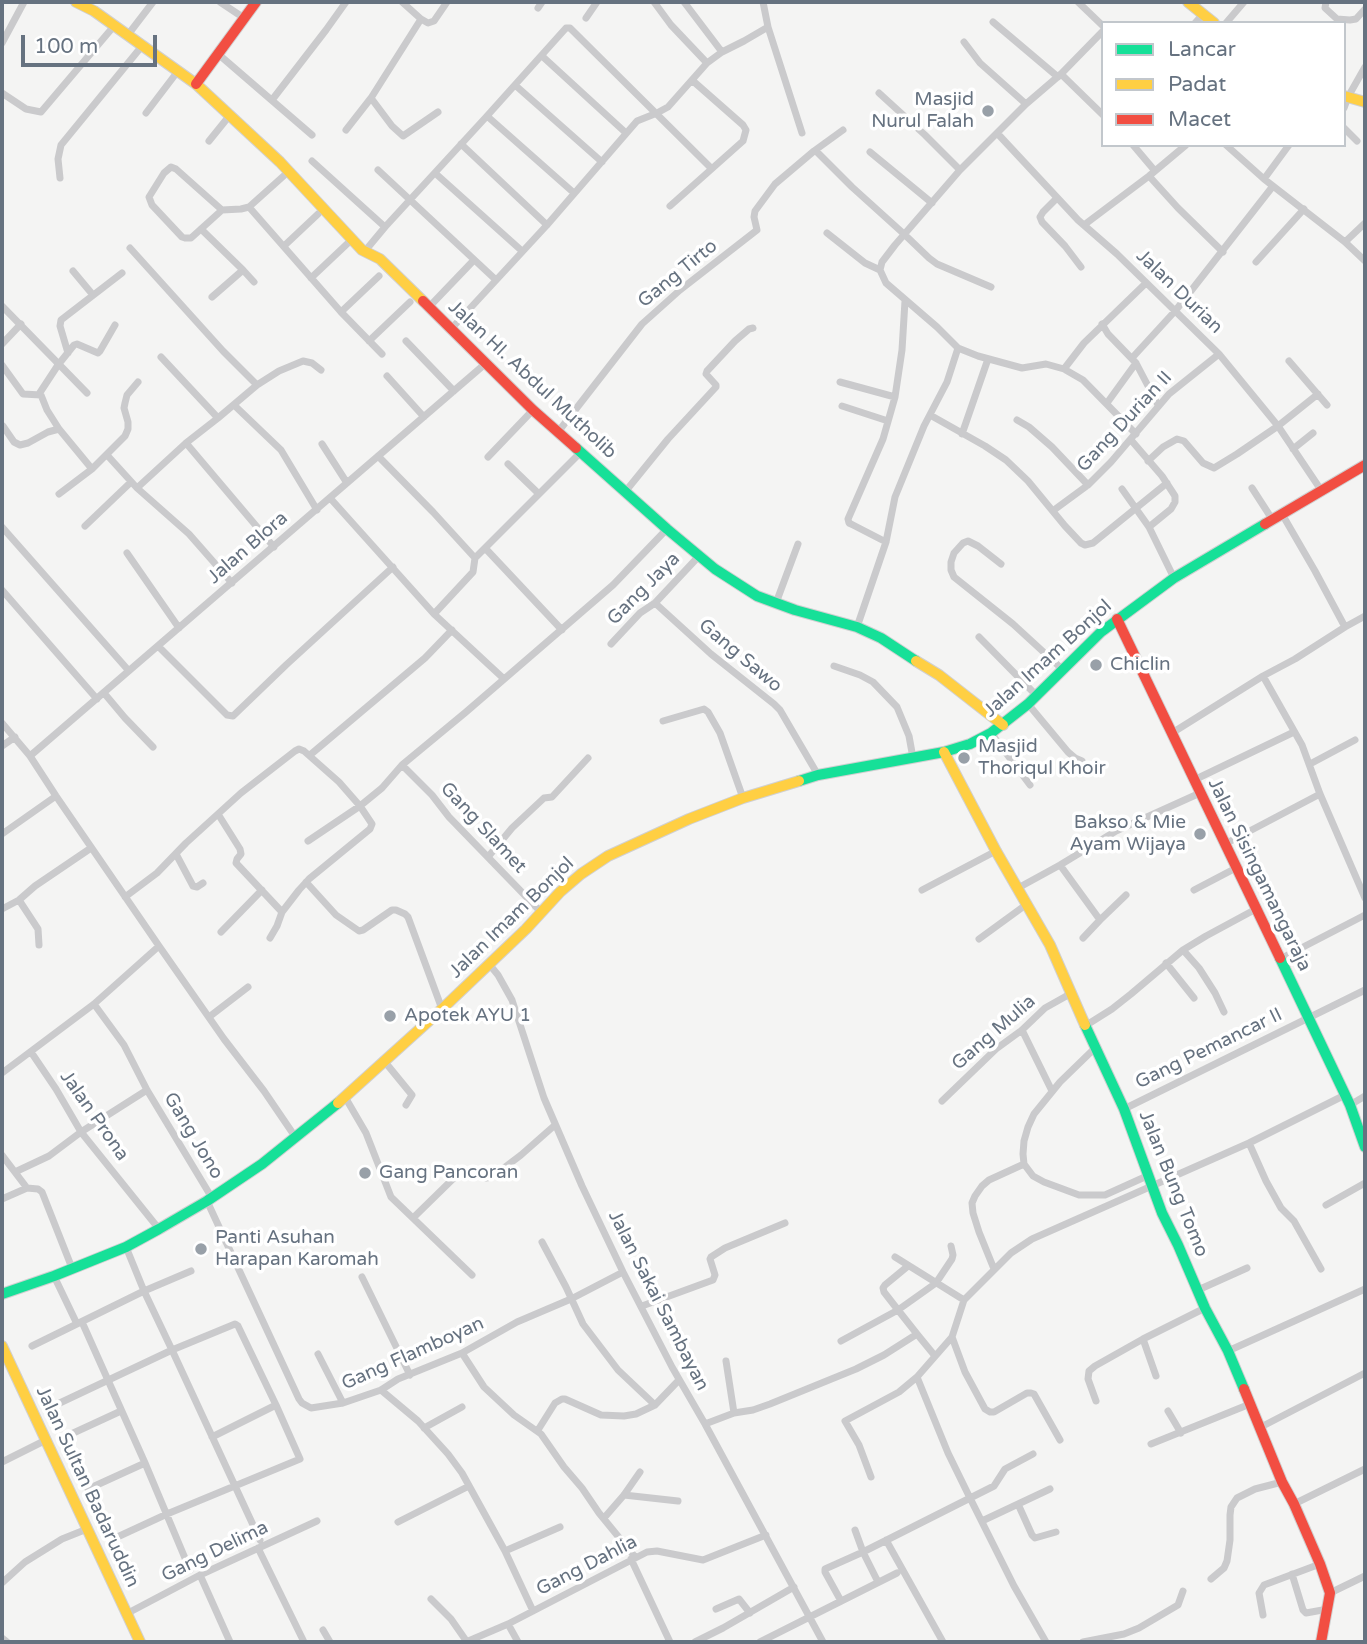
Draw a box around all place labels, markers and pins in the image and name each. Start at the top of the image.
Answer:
place label: Masjid Nurul Falah [871,89,974,133]
marker: Masjid Nurul Falah [980,103,996,119]
place label: Chiclin [1110,654,1171,676]
marker: Chiclin [1088,657,1104,673]
place label: Masjid Thoriqul Khoir [978,736,1106,780]
marker: Masjid Thoriqul Khoir [956,750,972,766]
place label: Bakso & Mie Ayam Wijaya [1070,812,1186,856]
marker: Bakso & Mie Ayam Wijaya [1192,826,1208,842]
place label: Apotek AYU 1 [404,1005,531,1027]
marker: Apotek AYU 1 [382,1008,398,1024]
place label: Gang Pancoran [379,1162,518,1184]
marker: Gang Pancoran [357,1165,373,1181]
place label: Panti Asuhan Harapan Karomah [215,1227,379,1271]
marker: Panti Asuhan Harapan Karomah [193,1241,209,1257]

